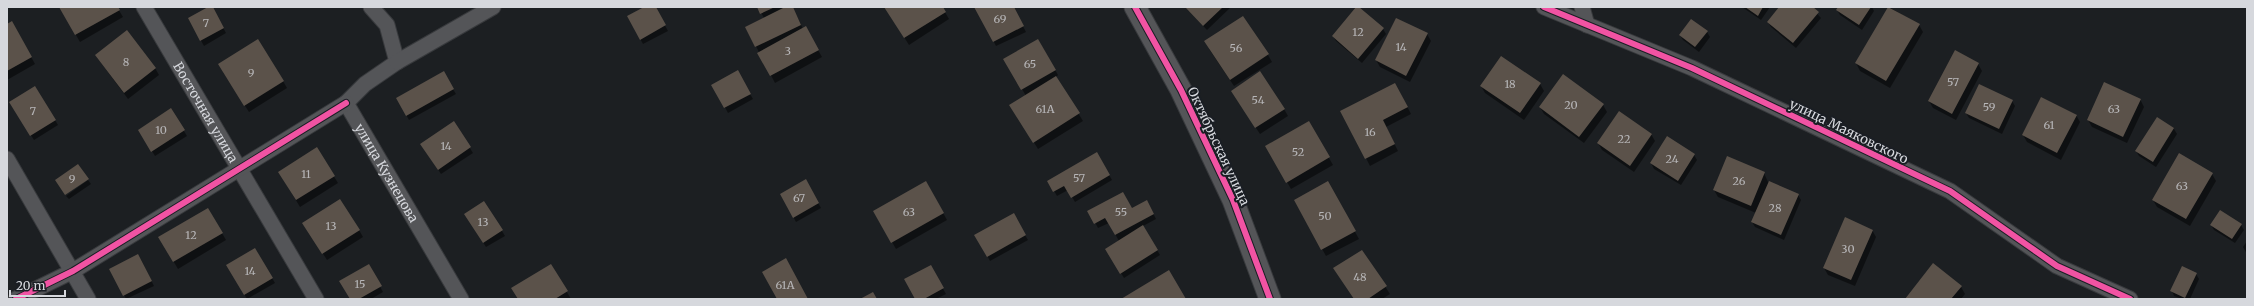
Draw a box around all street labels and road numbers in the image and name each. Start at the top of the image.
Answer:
street label: Восточная улица [169,59,242,166]
street label: Октябрьская улица [1184,84,1253,208]
street label: улица Маяковского [1787,95,1911,168]
street label: улица Кузнецова [351,120,422,226]

